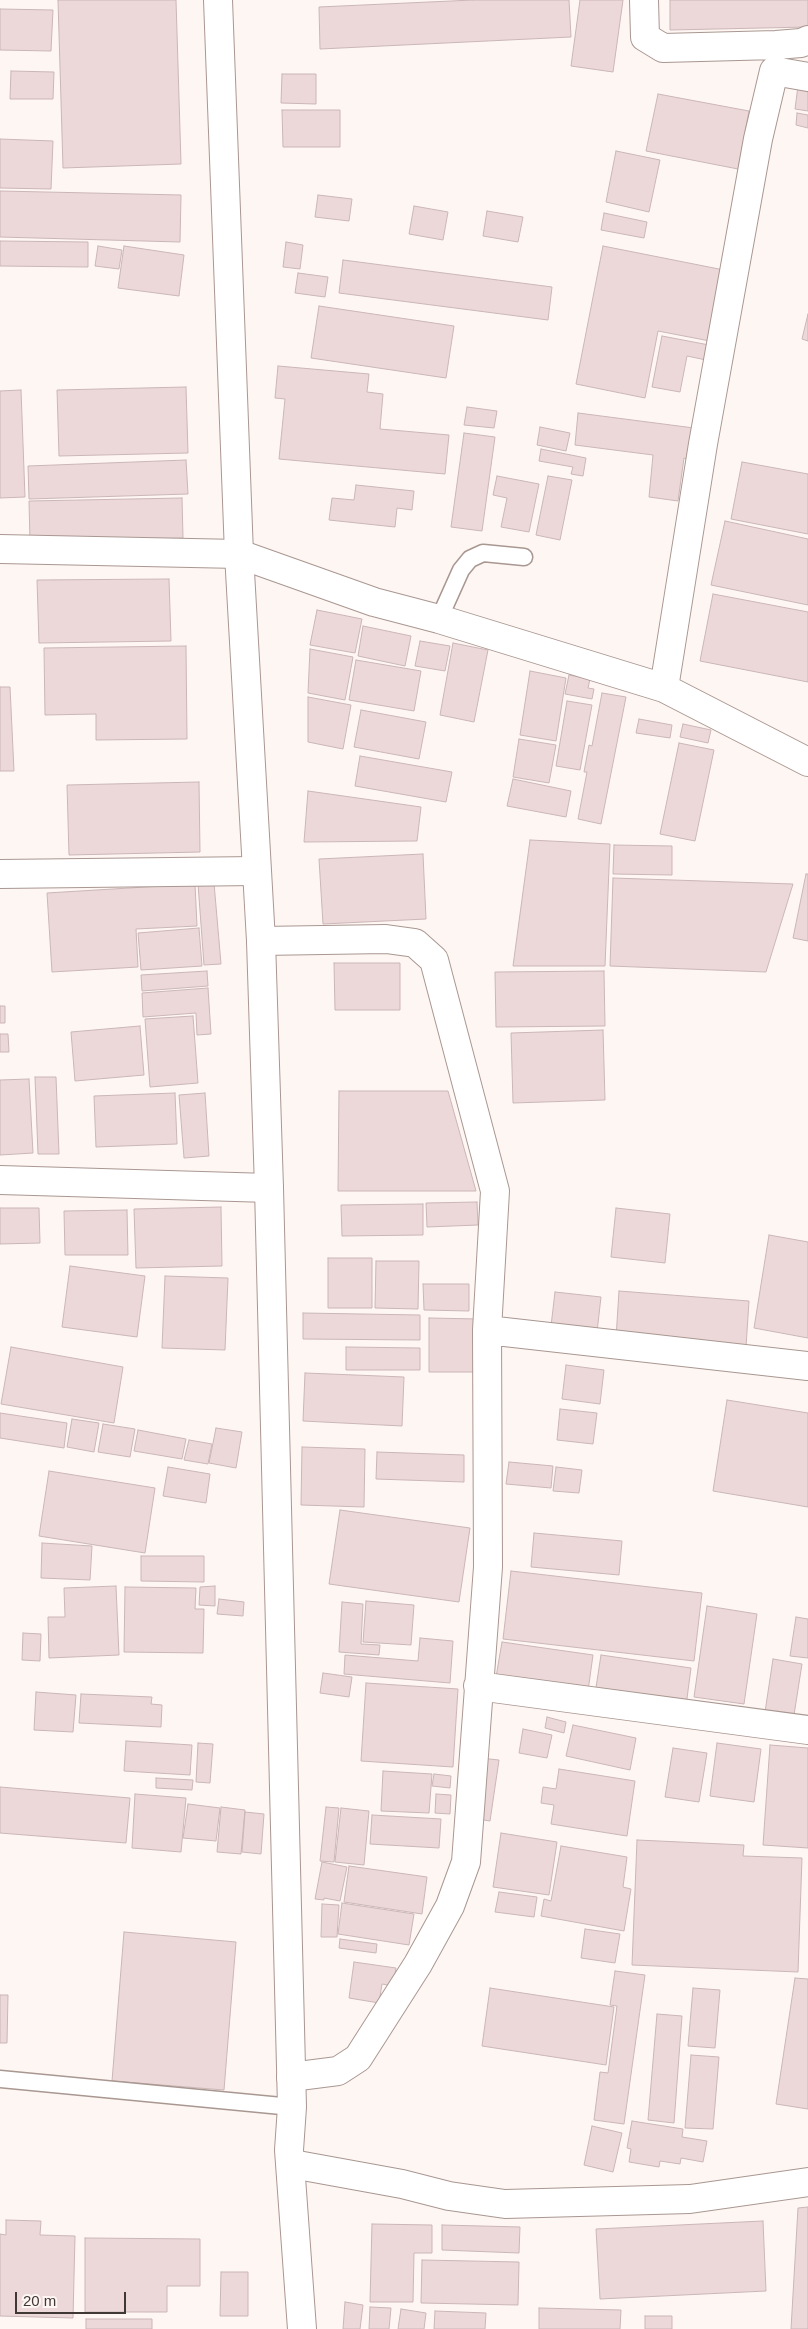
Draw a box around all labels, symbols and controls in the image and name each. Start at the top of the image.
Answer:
scale bar [18,2282,129,2314]
text: 20 m [23,2292,56,2309]

